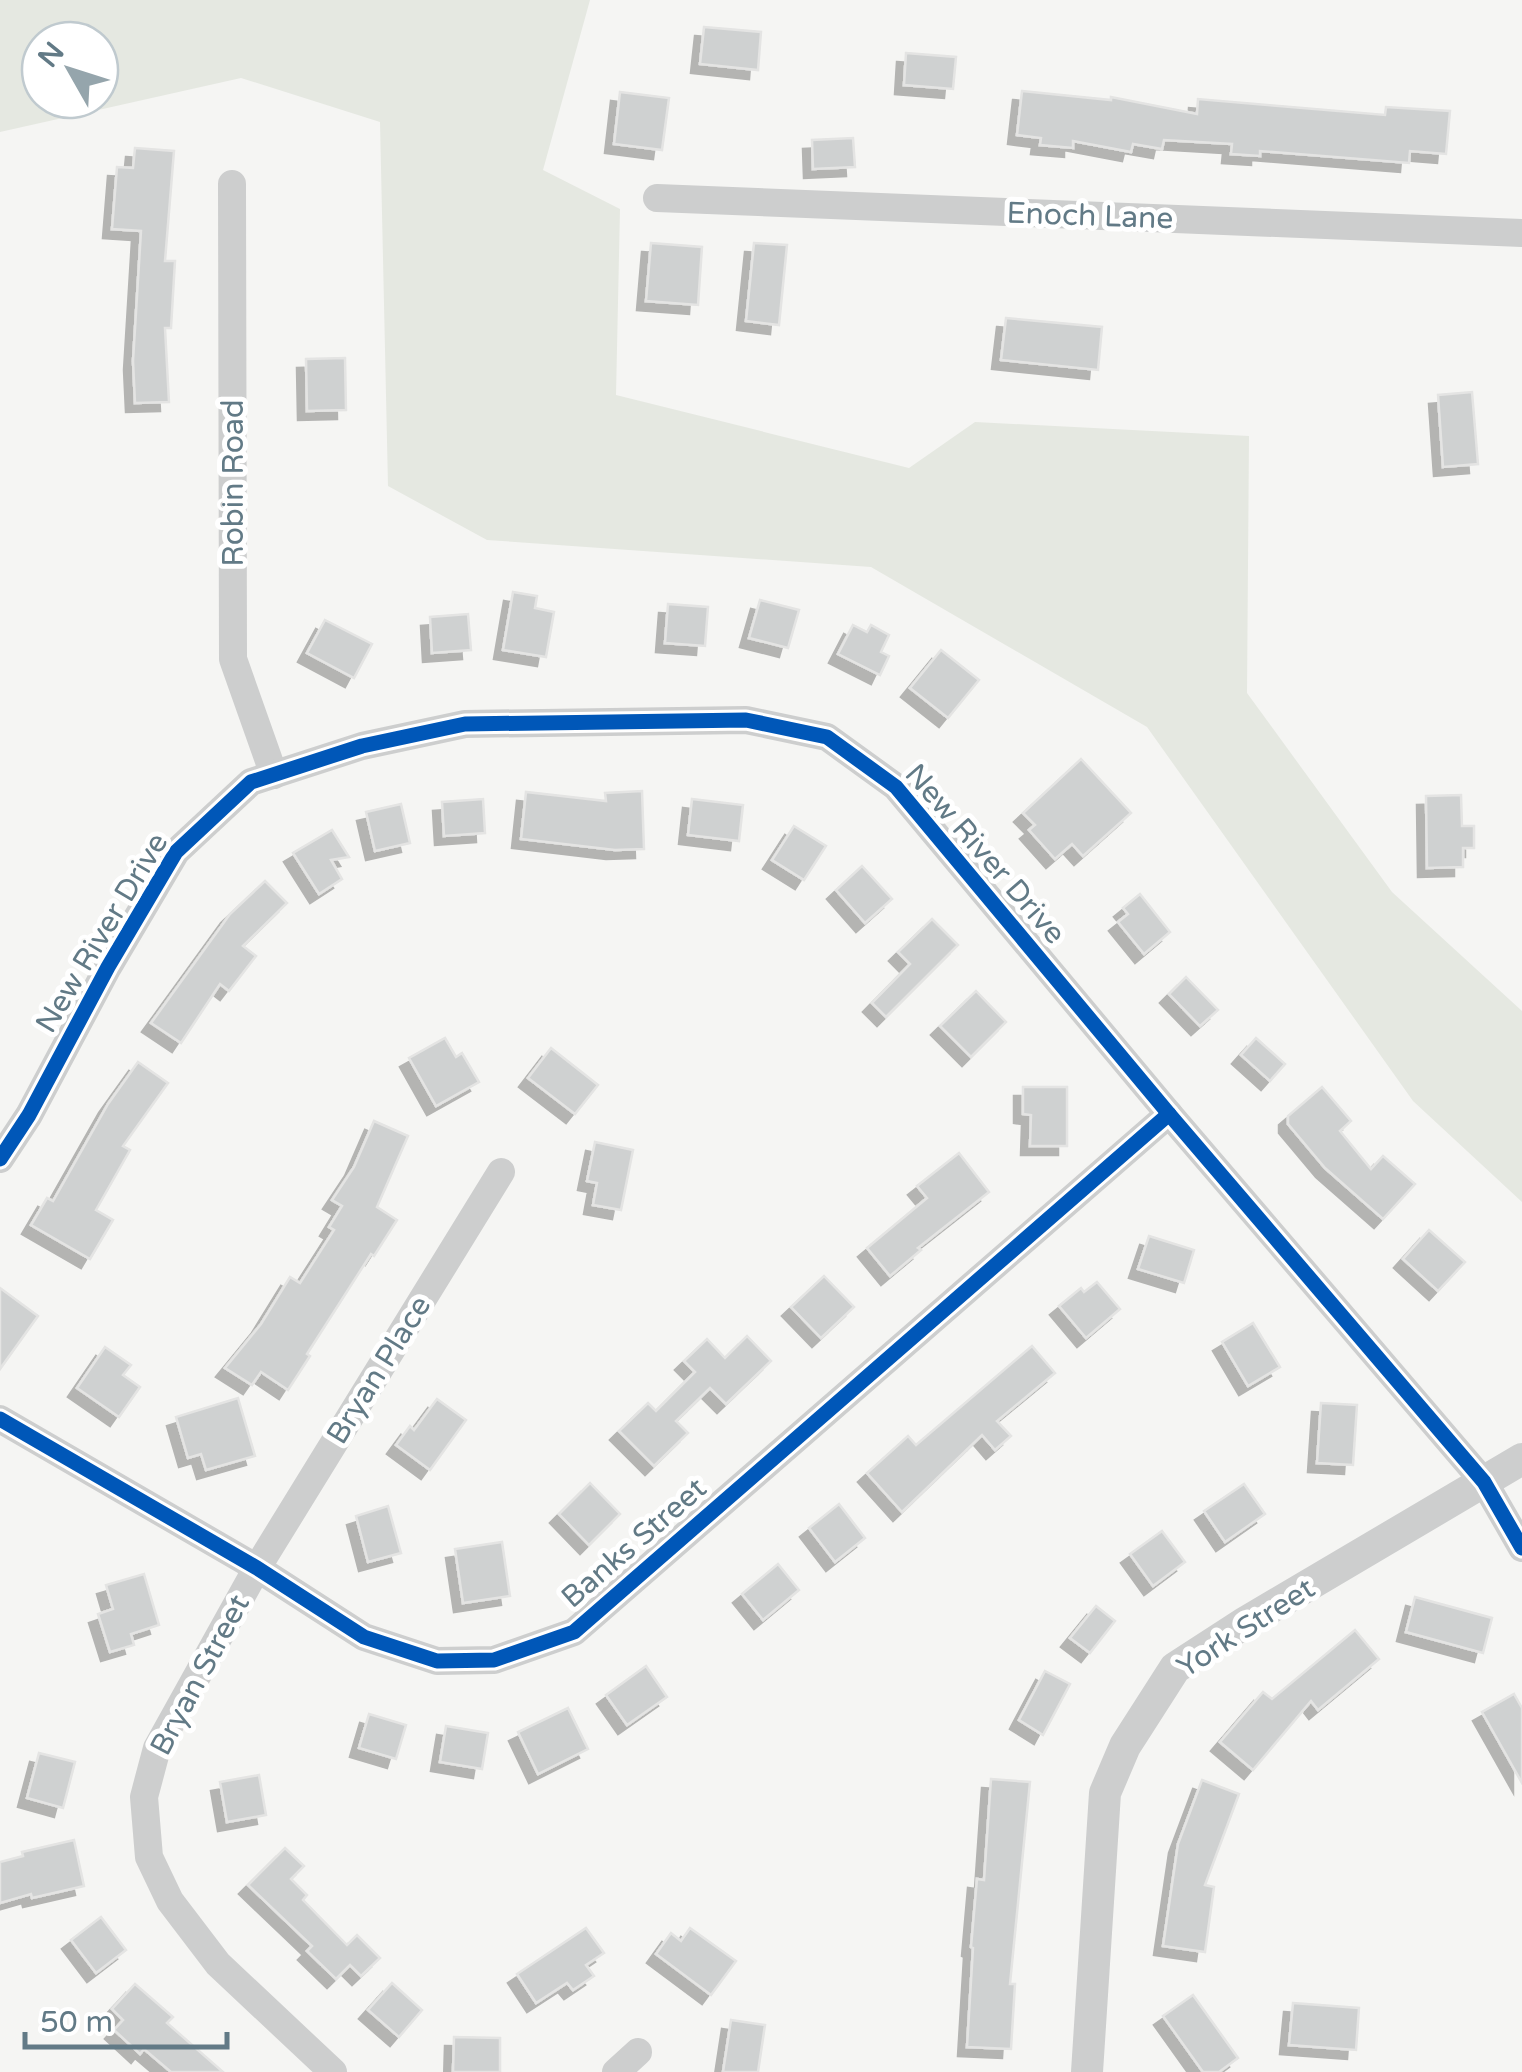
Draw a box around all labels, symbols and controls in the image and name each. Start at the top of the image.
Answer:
north arrow [20,20,120,120]
text: N [31,35,72,74]
street label: Enoch Lane [1006,195,1174,237]
street label: Robin Road [215,399,252,567]
street label: New River Drive [897,756,1073,952]
street label: New River Drive [28,826,176,1040]
street label: Bryan Place [319,1289,439,1451]
street label: Banks Street [554,1470,714,1616]
street label: York Street [1170,1570,1322,1686]
street label: Bryan Street [142,1588,258,1762]
scale bar [25,1987,228,2049]
text: 50 m [40,2004,113,2041]

